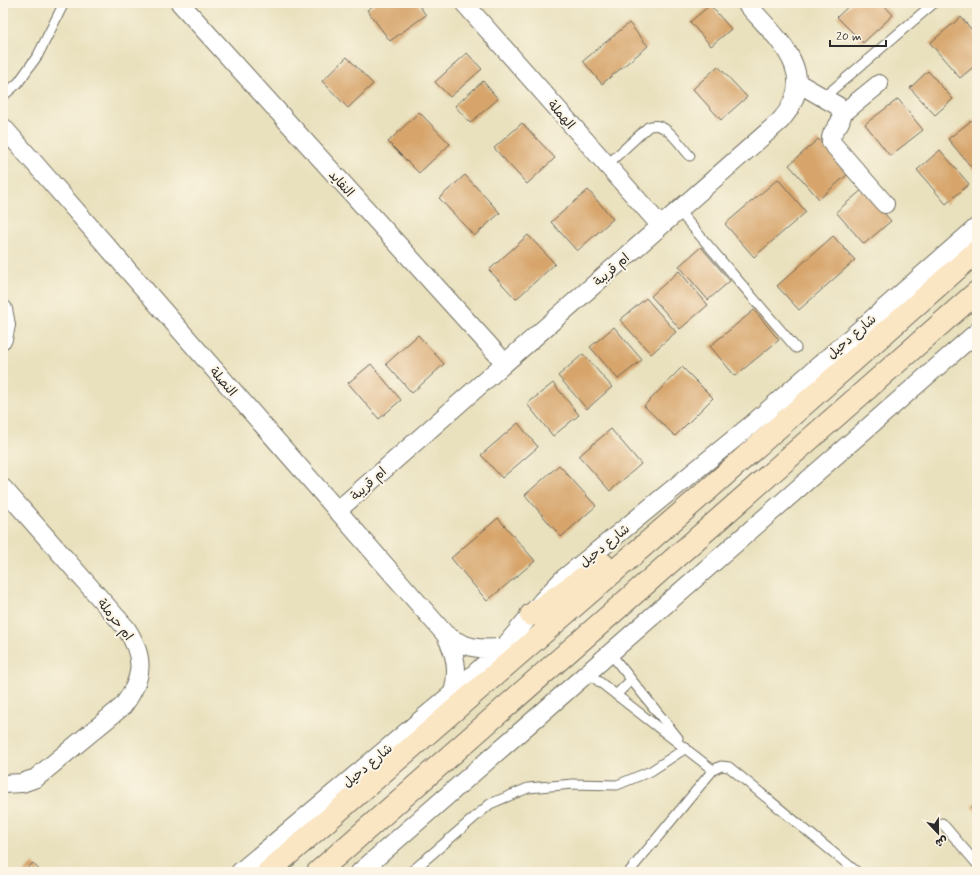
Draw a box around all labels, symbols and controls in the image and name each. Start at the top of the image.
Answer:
scale bar [830,22,886,48]
text: 20 m [836,29,862,45]
street label: الهملة [544,97,578,133]
street label: النفايد [324,167,357,201]
street label: ام قريبة [590,250,634,291]
street label: شارع دحيل [824,311,880,363]
street label: النصلة [206,364,240,400]
street label: ام قريبة [348,464,391,505]
street label: شارع دحيل [576,521,634,572]
street label: ام حرملة [92,596,136,645]
street label: شارع دحيل [340,740,396,792]
north arrow [918,813,958,853]
text: ش [933,833,950,850]

